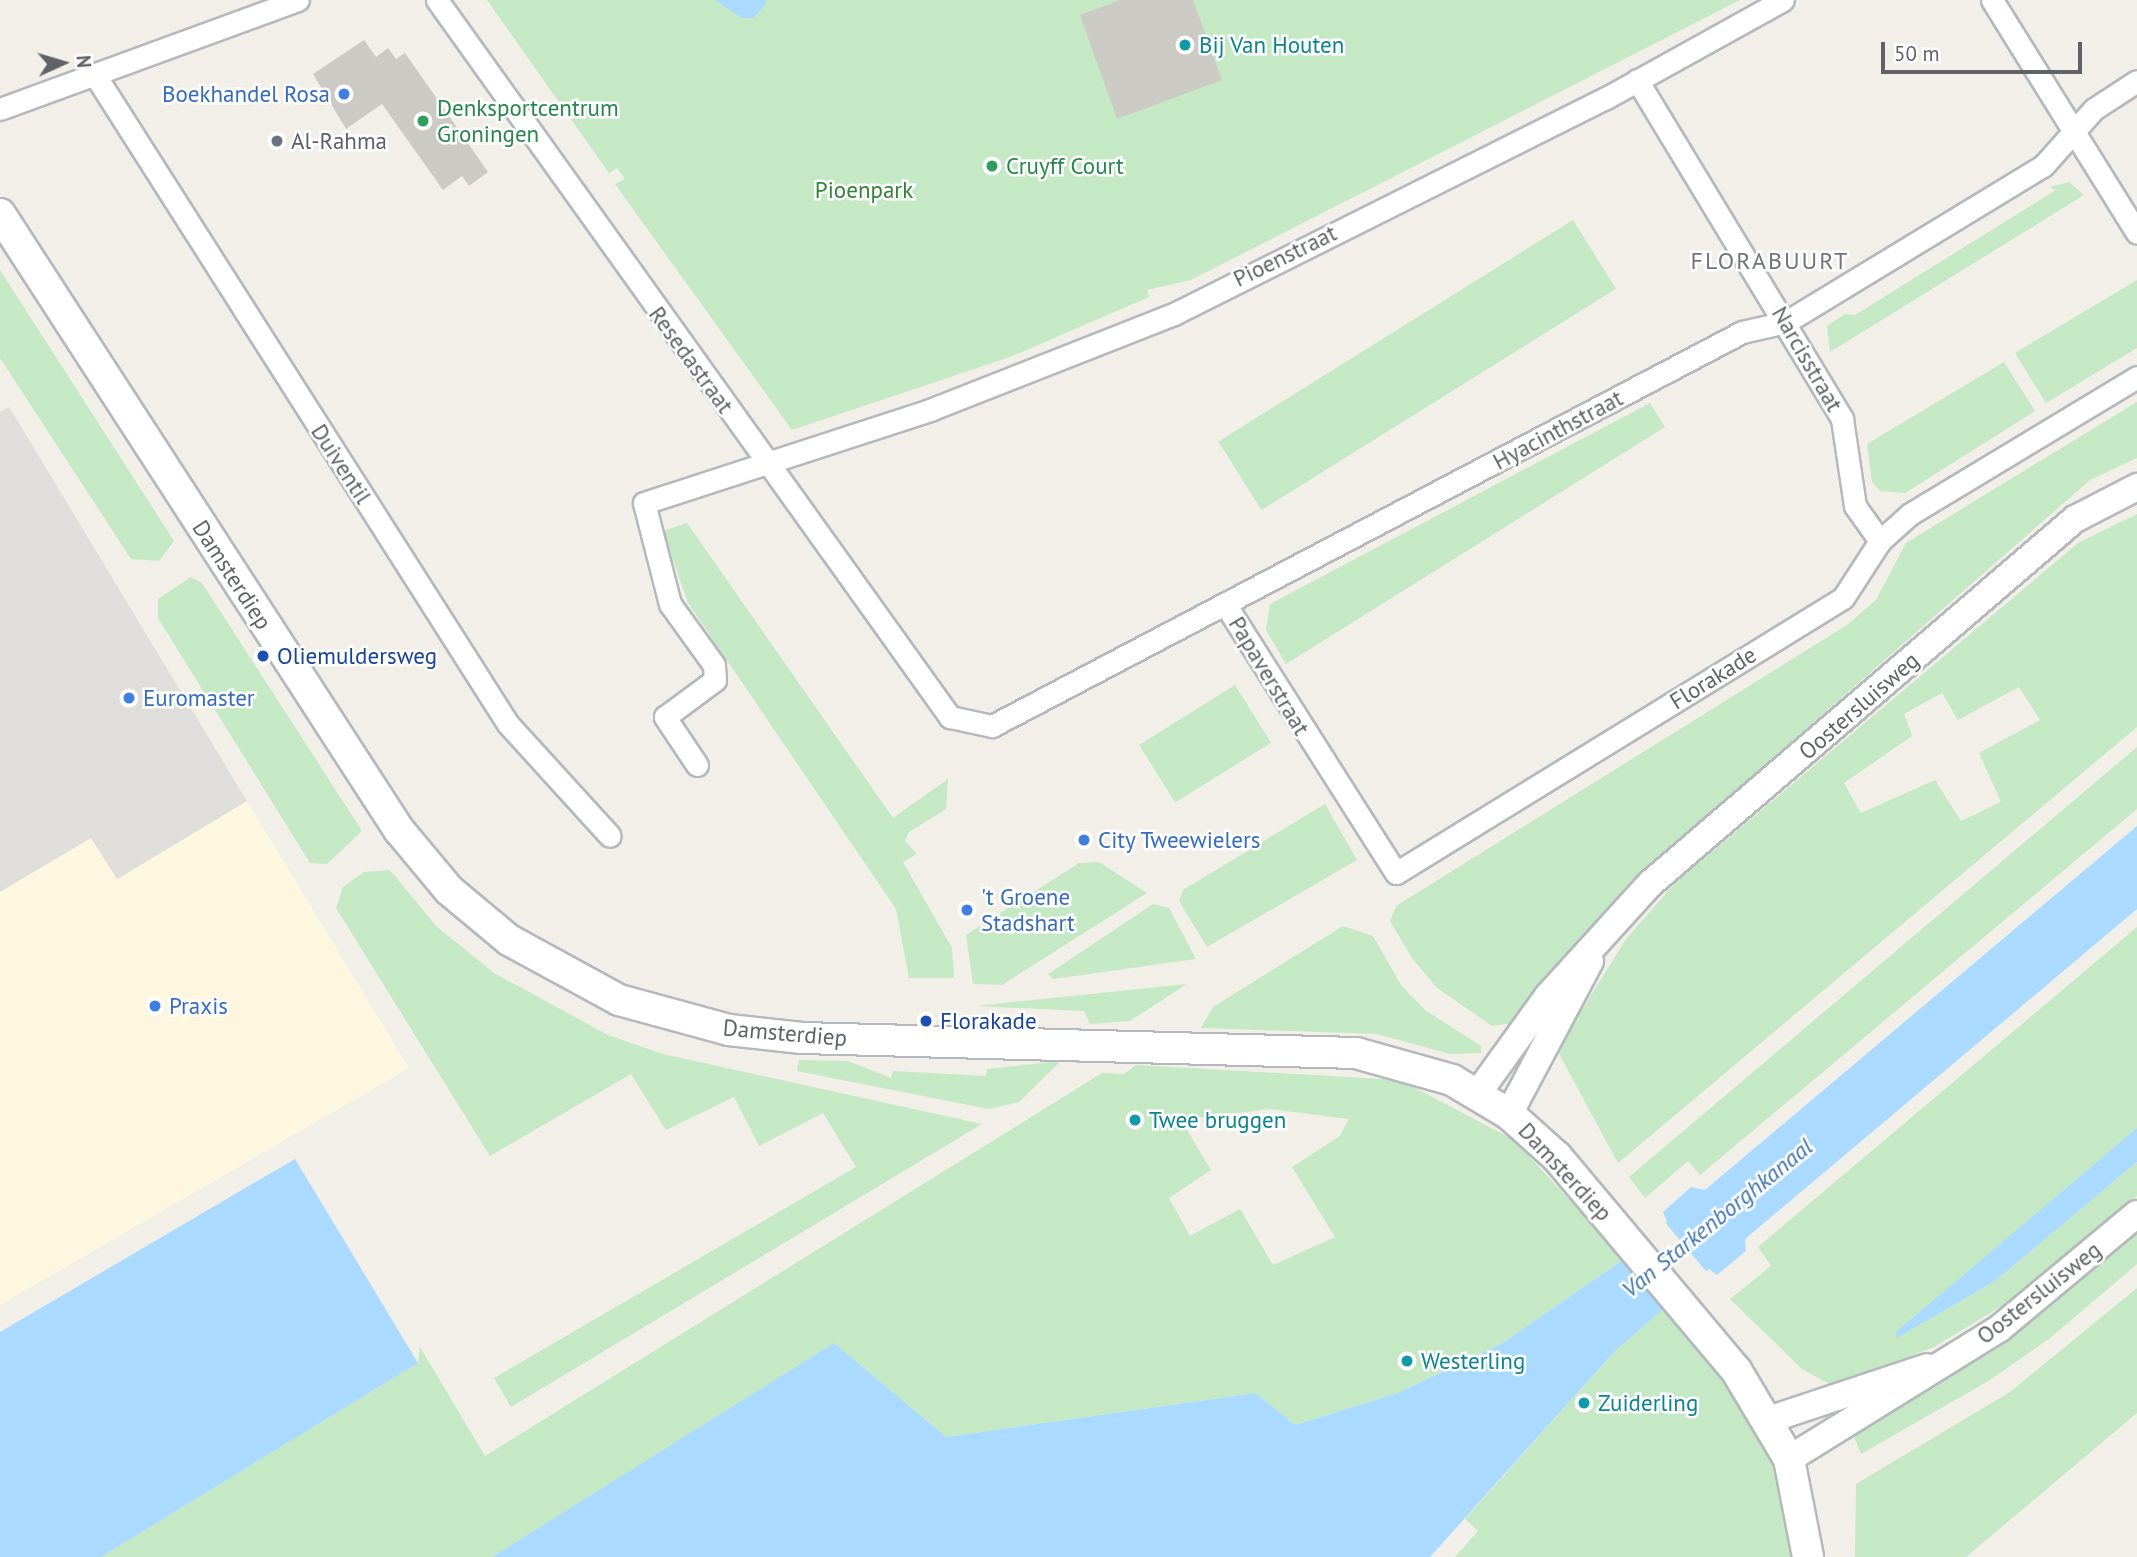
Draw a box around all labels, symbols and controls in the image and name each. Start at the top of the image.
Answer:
north arrow [28,28,98,98]
scale bar [1885,28,2086,72]
place label: Bij Van Houten [1199,31,1345,59]
marker: Bij Van Houten [1177,37,1193,53]
text: 50 m [1894,40,1940,67]
text: N [72,54,96,69]
place label: Boekhandel Rosa [162,80,330,108]
marker: Boekhandel Rosa [336,86,352,102]
place label: Denksportcentrum Groningen [437,94,619,148]
marker: Denksportcentrum Groningen [415,113,431,129]
place label: Al-Rahma [291,127,387,155]
marker: Al-Rahma [269,133,285,149]
place label: Cruyff Court [1006,152,1124,180]
marker: Cruyff Court [984,158,1000,174]
park label: Pioenpark [815,176,913,204]
street label: Pioenstraat [1229,219,1341,293]
district label: FLORABUURT [1692,247,1848,275]
street label: Resedastraat [643,301,739,419]
street label: Narcisstraat [1766,302,1848,416]
street label: Hyacinthstraat [1488,384,1628,476]
street label: Duiventil [305,419,377,509]
street label: Damsterdiep [187,515,277,635]
street label: Papaverstraat [1223,612,1315,740]
street label: Florakade [1665,641,1761,715]
place label: Oliemuldersweg [277,642,437,670]
street label: Oostersluisweg [1793,646,1925,766]
marker: Oliemuldersweg [255,648,271,664]
place label: Euromaster [143,684,255,712]
marker: Euromaster [121,690,137,706]
place label: City Tweewielers [1098,826,1262,854]
marker: City Tweewielers [1076,832,1092,848]
place label: 't Groene Stadshart [981,883,1075,937]
marker: 't Groene Stadshart [959,902,975,918]
place label: Praxis [169,992,228,1020]
marker: Praxis [147,998,163,1014]
place label: Florakade [940,1007,1037,1035]
marker: Florakade [918,1013,934,1029]
street label: Damsterdiep [722,1014,848,1052]
place label: Twee bruggen [1149,1106,1286,1134]
marker: Twee bruggen [1127,1112,1143,1128]
street label: Damsterdiep [1512,1117,1618,1227]
water label: Van Starkenborghkanaal [1616,1132,1818,1304]
street label: Oostersluisweg [1971,1236,2107,1350]
place label: Westerling [1421,1347,1525,1375]
marker: Westerling [1399,1353,1415,1369]
place label: Zuiderling [1598,1389,1698,1417]
marker: Zuiderling [1576,1395,1592,1411]

